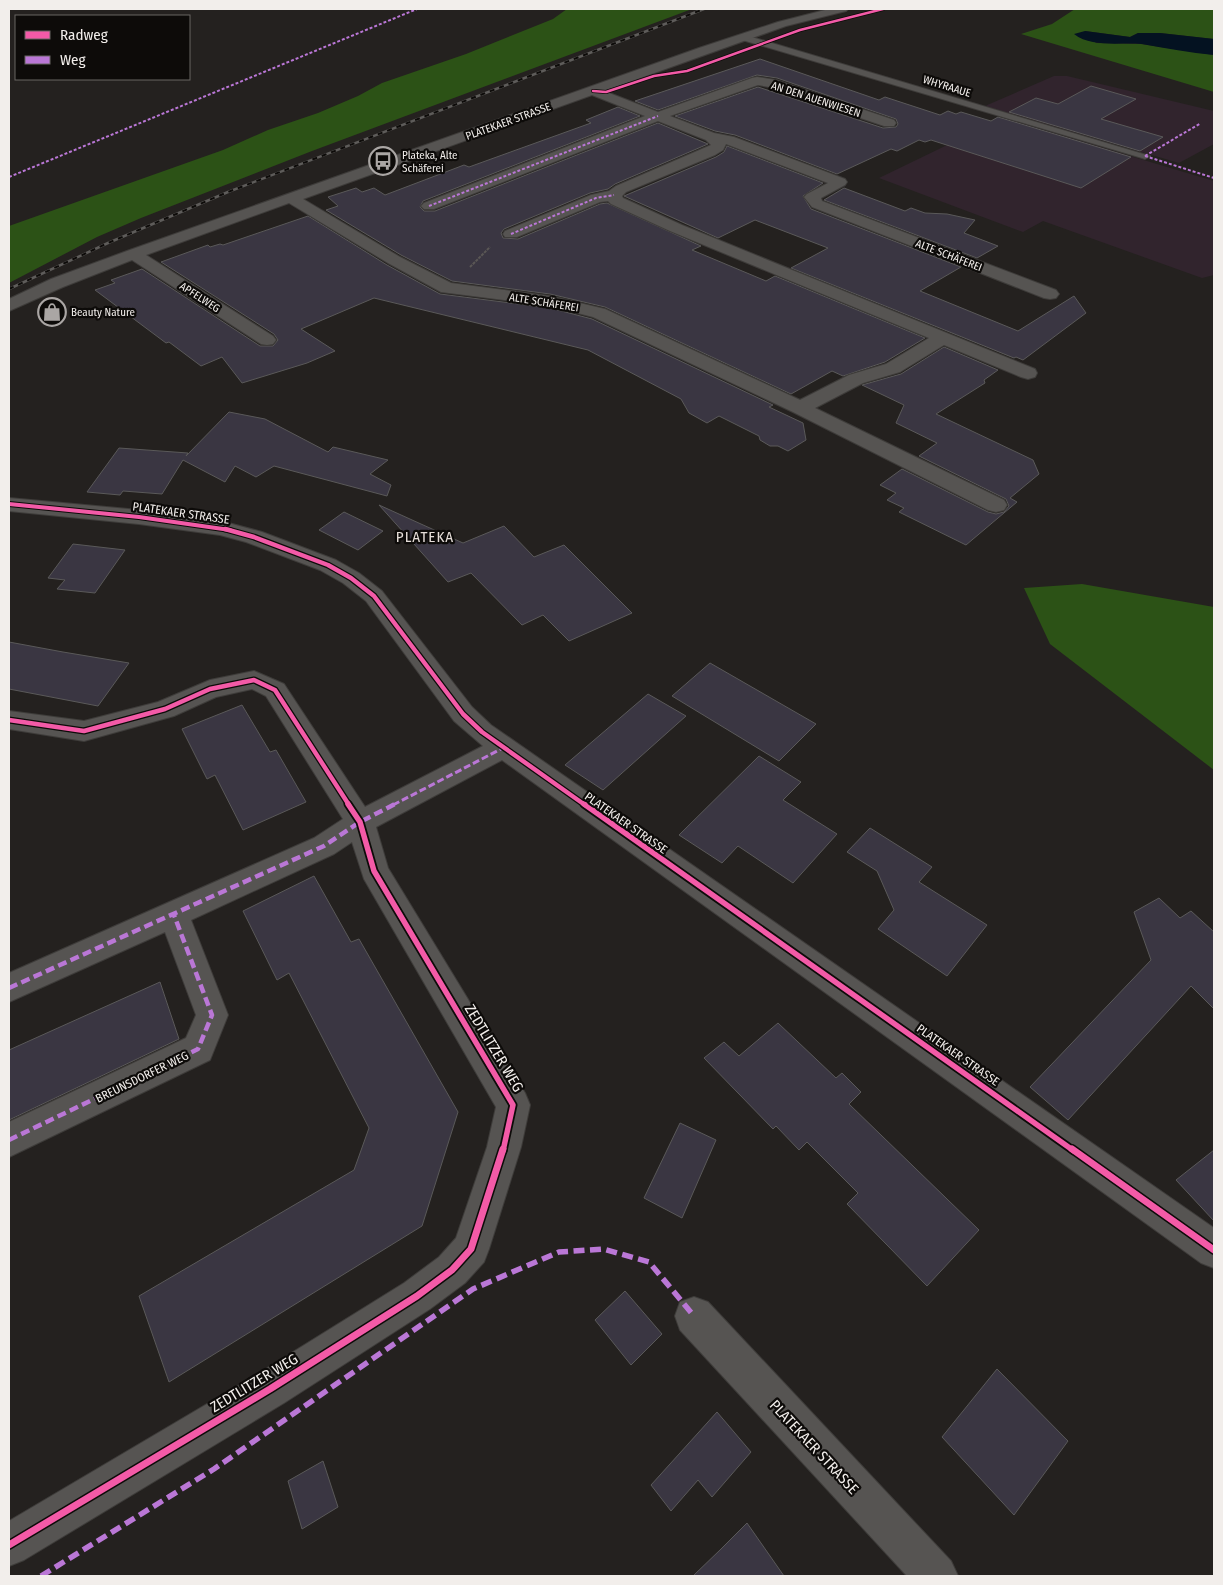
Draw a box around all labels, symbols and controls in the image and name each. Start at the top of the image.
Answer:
legend [15,15,190,80]
text: Radweg [60,26,108,44]
text: Weg [60,51,86,69]
street label: WHYRAAUE [921,73,972,100]
street label: AN DEN AUENWIESEN [769,79,862,120]
street label: PLATEKAER STRASSE [464,100,552,143]
bus stop icon: Plateka, Alte Schäferei [368,146,398,176]
place label: Plateka, Alte Schäferei [402,149,458,175]
street label: ALTE SCHÄFEREI [914,237,984,274]
street label: APFELWEG [177,280,222,315]
street label: ALTE SCHÄFEREI [508,291,580,314]
shop icon: Beauty Nature [37,297,67,327]
place label: Beauty Nature [71,306,135,319]
street label: PLATEKAER STRASSE [132,499,231,527]
district label: PLATEKA [396,528,454,546]
street label: PLATEKAER STRASSE [582,789,670,857]
street label: ZEDTLITZER WEG [461,1001,527,1095]
street label: PLATEKAER STRASSE [914,1021,1002,1089]
street label: BREUNSDORFER WEG [93,1048,191,1106]
street label: ZEDTLITZER WEG [207,1350,301,1416]
street label: PLATEKAER STRASSE [766,1396,862,1498]

